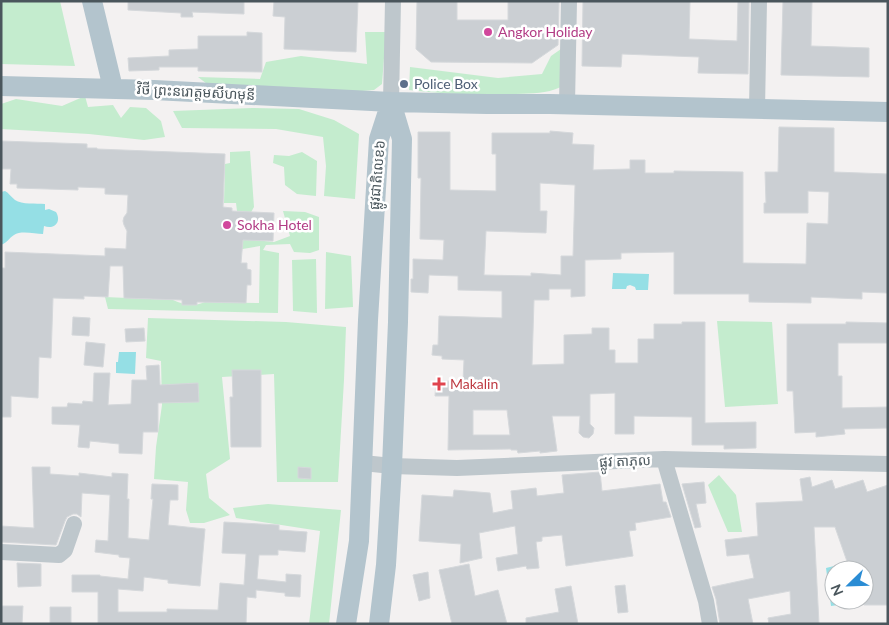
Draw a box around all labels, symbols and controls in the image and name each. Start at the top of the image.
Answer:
place label: Angkor Holiday [498,23,593,40]
marker: Angkor Holiday [482,26,494,38]
place label: Police Box [414,75,478,92]
marker: Police Box [398,78,410,90]
street label: វិថី ព្រះនរោត្ដមសីហមុនី [136,80,256,104]
street label: ផ្លូវជាតិលេខ៦ [365,139,392,211]
place label: Sokha Hotel [237,216,312,233]
marker: Sokha Hotel [221,219,233,231]
place label: Makalin [450,375,498,392]
marker: Makalin [432,377,446,391]
street label: ផ្លូវ តាភុល [599,451,651,474]
north arrow [824,560,874,610]
text: N [827,582,847,599]

